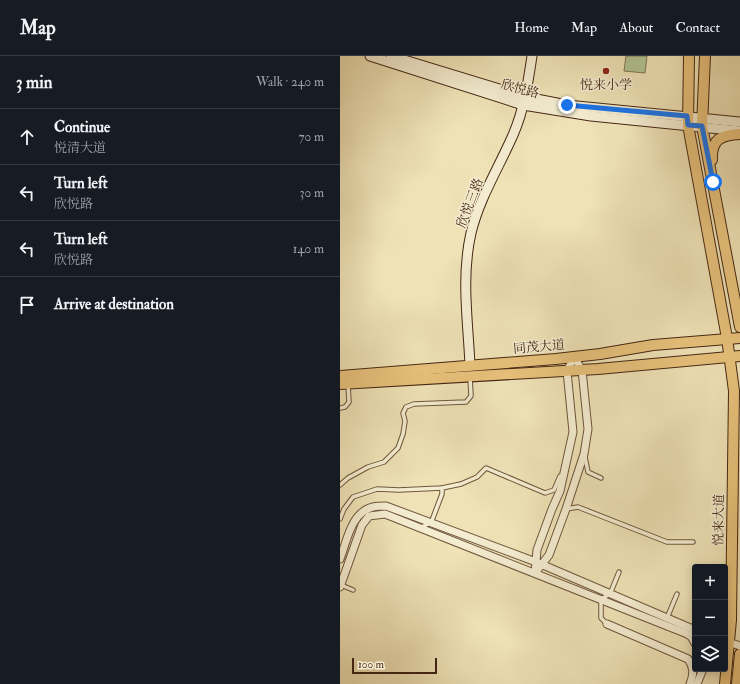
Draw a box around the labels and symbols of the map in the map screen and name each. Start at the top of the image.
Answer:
marker: 悦来小学 [601,66,611,76]
street label: 欣悦路 [499,76,541,102]
place label: 悦来小学 [580,77,632,93]
route end [558,96,576,114]
route start [704,173,722,191]
street label: 欣悦三路 [453,176,487,230]
street label: 同茂大道 [512,337,566,357]
street label: 悦来大道 [711,494,727,546]
scale bar [352,656,437,675]

